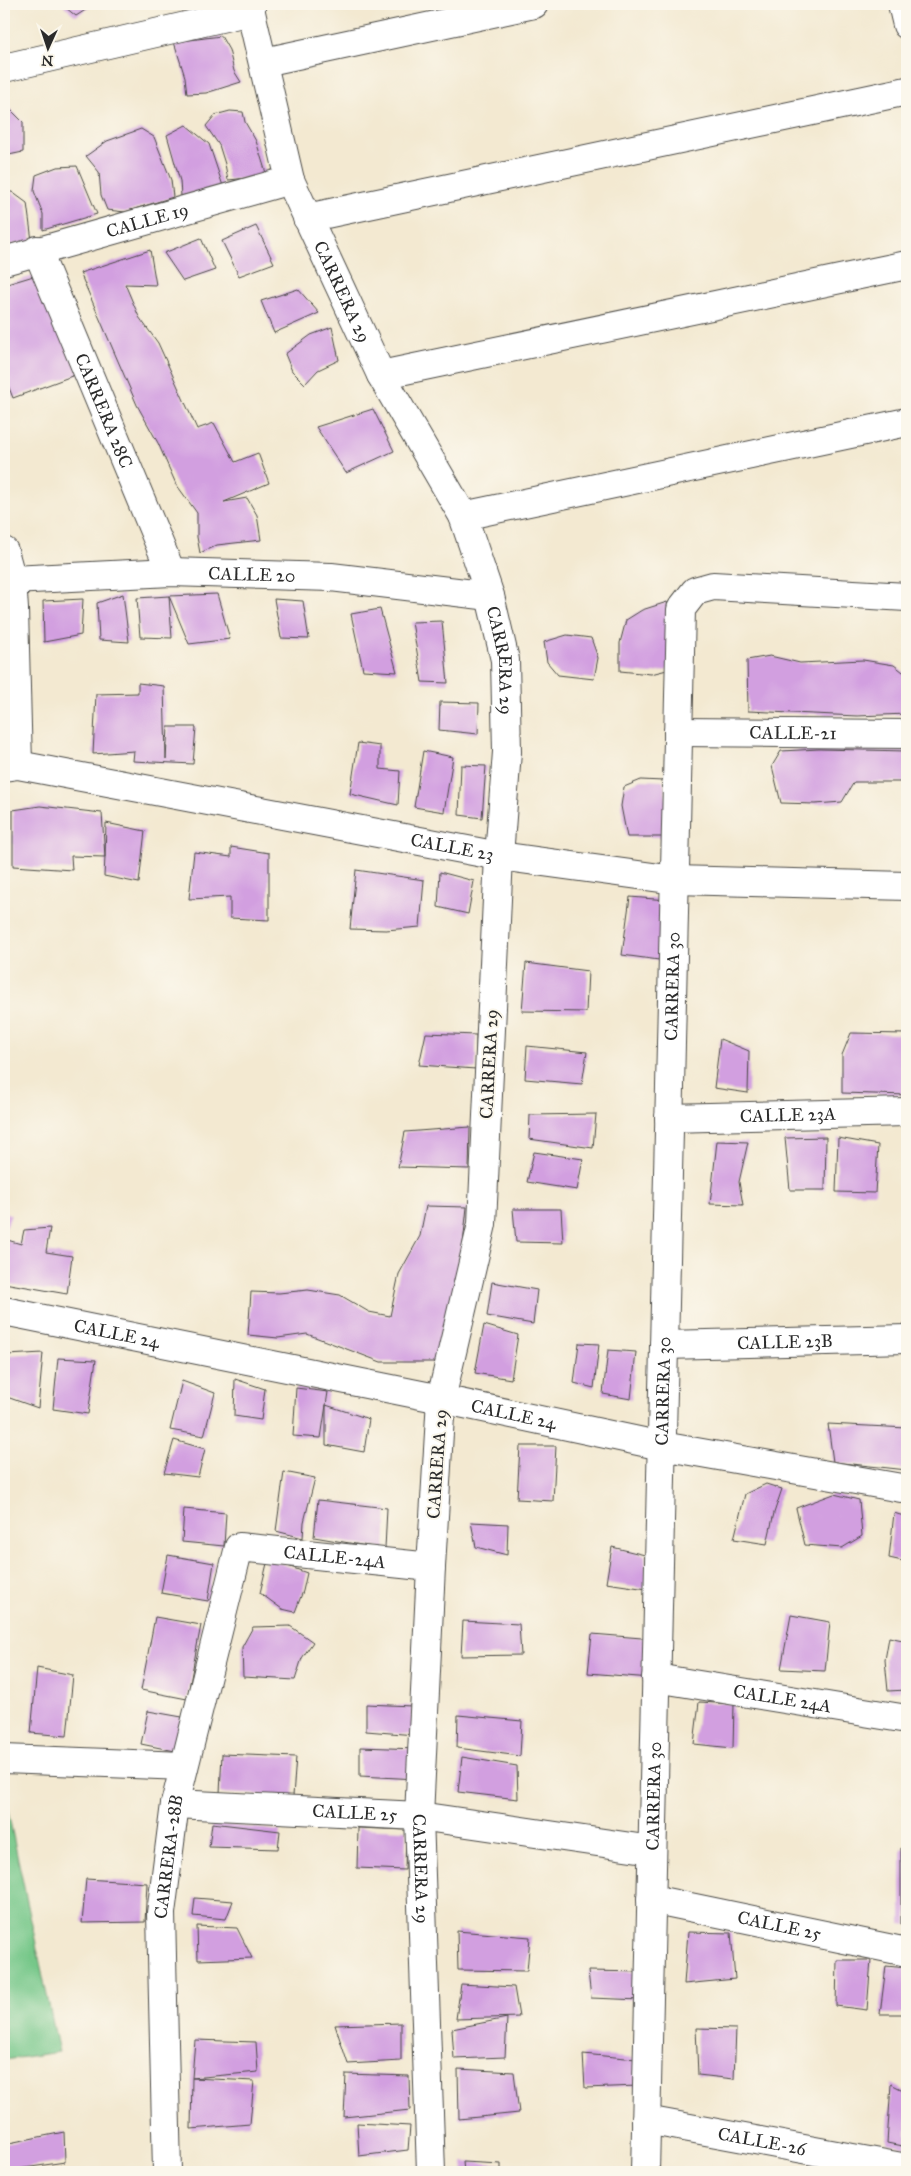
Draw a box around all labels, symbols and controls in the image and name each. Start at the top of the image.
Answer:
north arrow [22,22,72,72]
text: N [41,52,54,69]
street label: CALLE 19 [104,198,191,242]
street label: CARRERA 29 [309,237,375,346]
street label: CARRERA 28C [70,350,137,471]
street label: CALLE 20 [208,562,296,587]
street label: CARRERA 29 [482,604,517,715]
street label: CALLE-21 [749,722,837,744]
street label: CALLE 23 [409,829,495,866]
street label: CARRERA 30 [660,932,685,1041]
street label: CARRERA 29 [475,1009,503,1119]
street label: CALLE 23A [740,1103,836,1127]
street label: CALLE 24 [72,1314,162,1353]
street label: CALLE 23B [737,1330,833,1354]
street label: CARRERA 30 [651,1336,675,1446]
street label: CALLE 24 [469,1395,559,1434]
street label: CARRERA 29 [422,1408,452,1520]
street label: CALLE-24A [283,1541,387,1573]
street label: CALLE 24A [732,1680,833,1717]
street label: CARRERA 30 [641,1741,666,1851]
street label: CARRERA-28B [149,1792,188,1920]
street label: CALLE 25 [312,1800,398,1826]
street label: CARRERA 29 [408,1813,434,1924]
street label: CALLE 25 [735,1906,824,1945]
street label: CALLE-26 [716,2122,809,2160]

